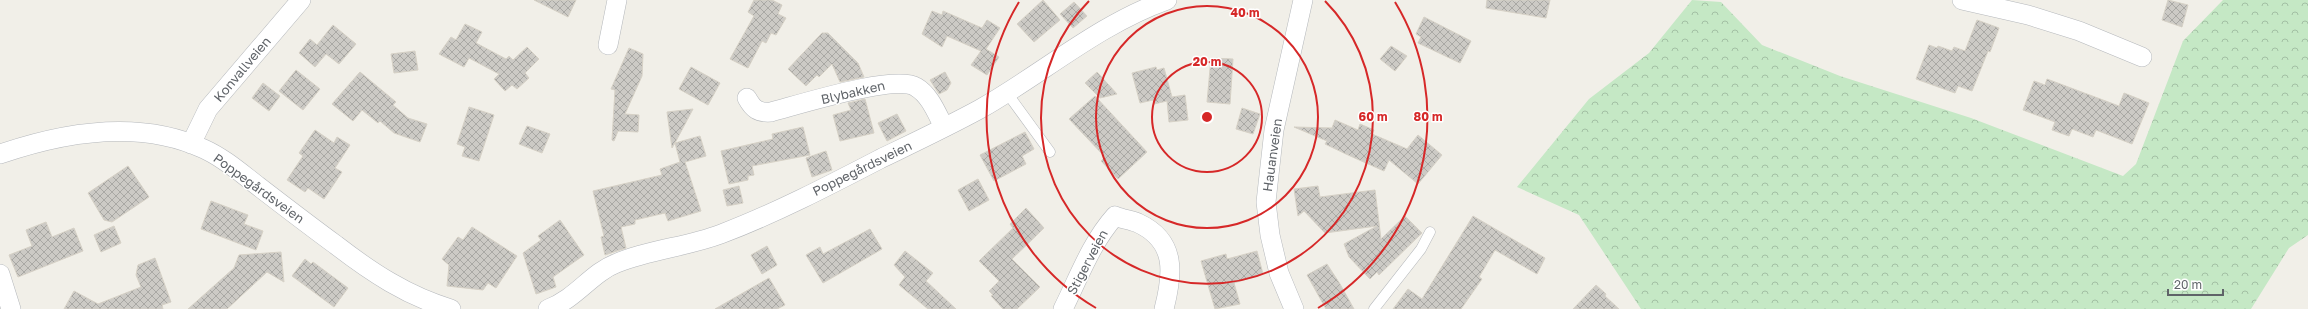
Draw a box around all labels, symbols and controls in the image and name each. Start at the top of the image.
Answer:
text: 40 m [1231,5,1259,20]
street label: Konvallveien [210,33,274,105]
text: 20 m [1193,54,1221,69]
street label: Blybakken [819,77,887,107]
text: 60 m [1359,109,1387,124]
text: 80 m [1414,109,1442,124]
centre of rings [1200,110,1214,124]
street label: Hauanveien [1259,117,1285,193]
street label: Poppegårdsveien [810,137,914,199]
street label: Poppegårdsveien [210,150,308,226]
street label: Stigerveien [1063,227,1111,297]
scale bar [2168,271,2223,297]
text: 20 m [2174,277,2202,292]

